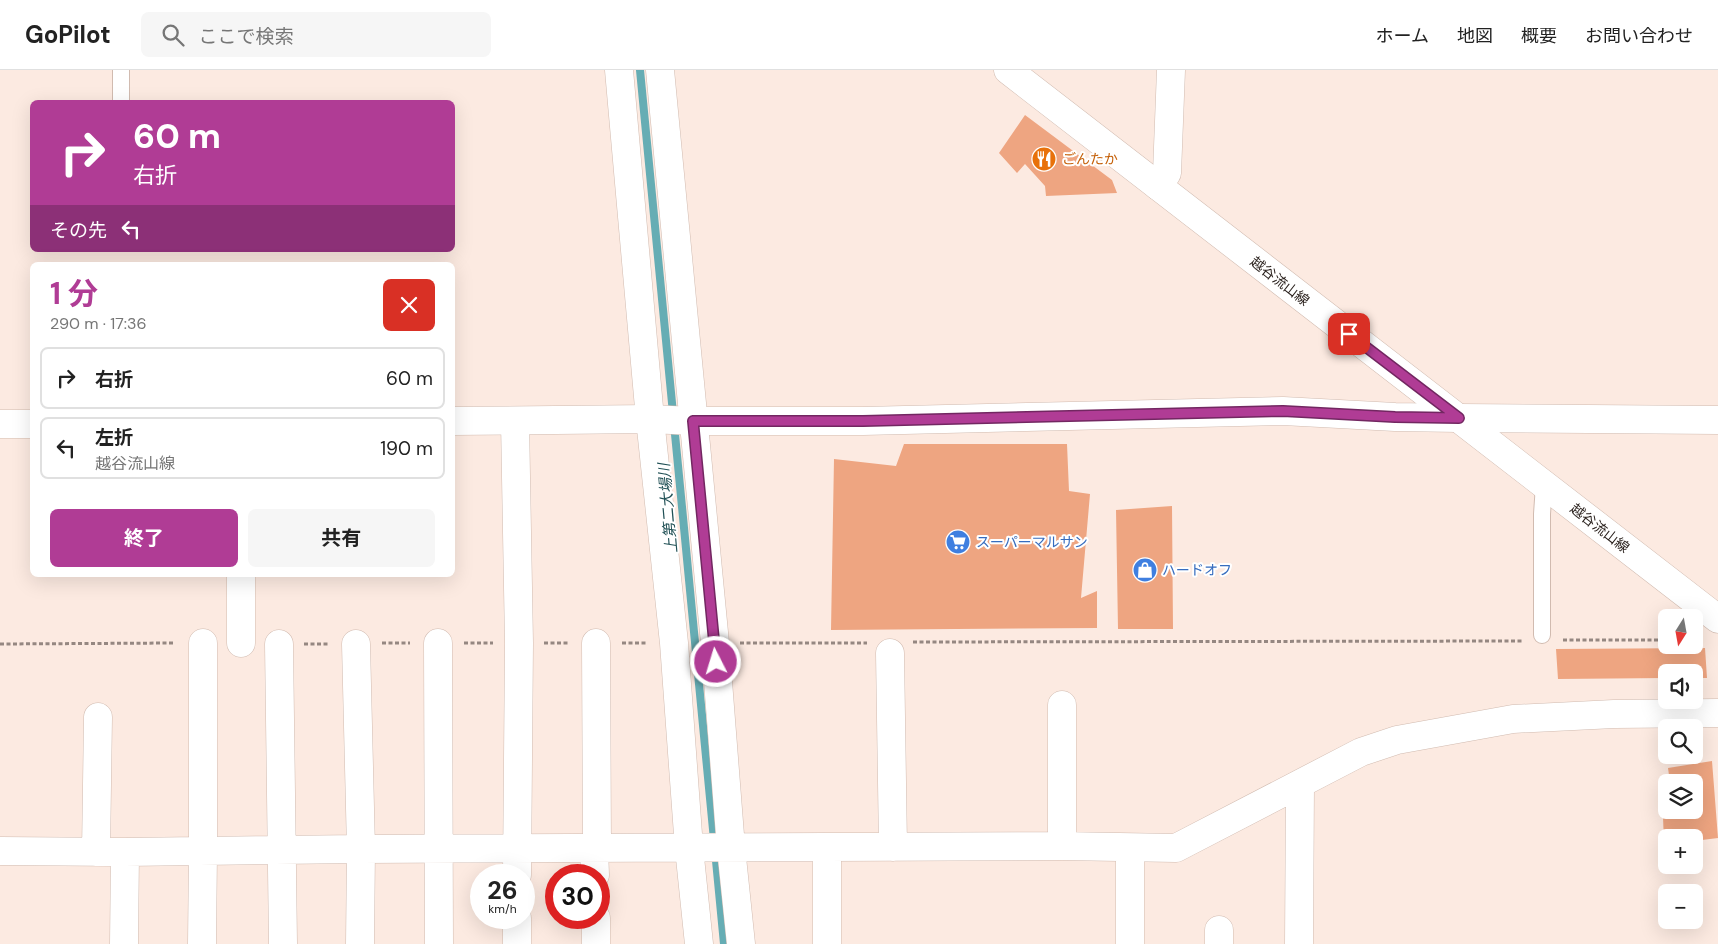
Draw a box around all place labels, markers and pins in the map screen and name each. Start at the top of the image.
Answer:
restaurant icon: ごんたか [1031,146,1057,172]
place label: ごんたか [1062,150,1118,168]
pin [1328,313,1370,355]
supermarket icon: スーパーマルサン [945,529,971,555]
place label: スーパーマルサン [976,533,1088,551]
shop icon: ハードオフ [1132,557,1158,583]
place label: ハードオフ [1162,561,1232,579]

